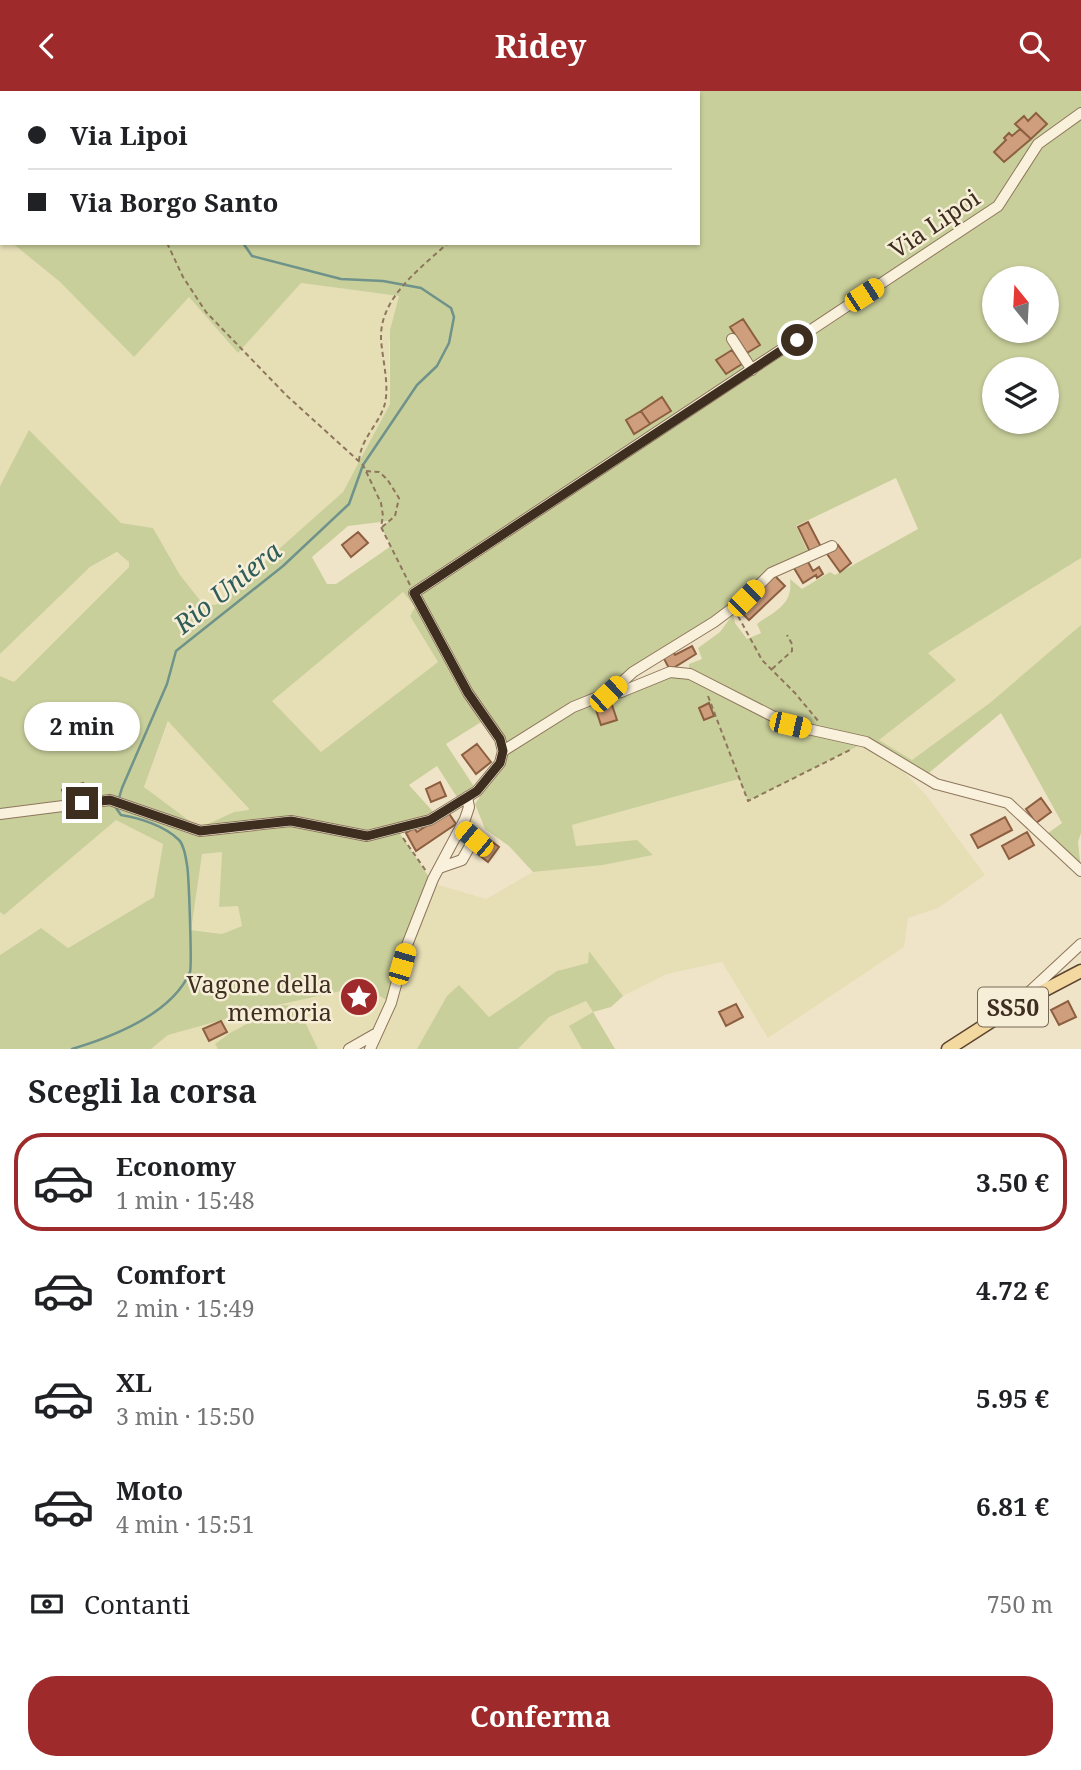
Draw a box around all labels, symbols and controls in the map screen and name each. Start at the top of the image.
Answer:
text: Ridey [495,24,586,67]
icon: back [28,27,66,65]
icon: search [1015,27,1053,65]
text: Via Lipoi [70,117,188,153]
street label: Via Lipoi [882,180,986,265]
text: Via Borgo Santo [70,184,278,220]
north arrow [982,266,1059,343]
map controls [982,266,1059,434]
car [841,275,888,315]
route start [781,324,813,356]
button: layers [982,357,1059,434]
water label: Rio Uniera [165,532,288,642]
car [724,576,769,620]
car [586,672,631,716]
callout: 2 min [24,701,140,751]
text: 2 min [49,710,115,742]
car [768,710,813,740]
route end [66,787,98,819]
car [452,817,497,861]
car [387,941,418,987]
place label: Vagone della memoria [186,967,332,1028]
place icon: Vagone della memoria [338,976,380,1018]
road number: SS50 [978,988,1048,1027]
text: Scegli la corsa [28,1069,257,1112]
text: Economy [116,1148,236,1184]
icon: car [32,1151,95,1214]
text: 3.50 € [976,1164,1049,1200]
text: 1 min · 15:48 [116,1184,254,1216]
text: Comfort [116,1256,226,1292]
icon: car [32,1259,95,1322]
text: 4.72 € [976,1272,1049,1308]
text: 2 min · 15:49 [116,1292,254,1324]
text: XL [116,1364,152,1400]
icon: car [32,1367,95,1430]
text: 5.95 € [976,1380,1049,1416]
text: 3 min · 15:50 [116,1400,254,1432]
text: Moto [116,1472,183,1508]
icon: car [32,1475,95,1538]
text: 6.81 € [976,1488,1049,1524]
text: 4 min · 15:51 [116,1508,254,1540]
icon: cash [28,1585,66,1623]
text: Contanti [84,1586,190,1622]
text: 750 m [987,1588,1053,1620]
button: Conferma [28,1676,1053,1756]

